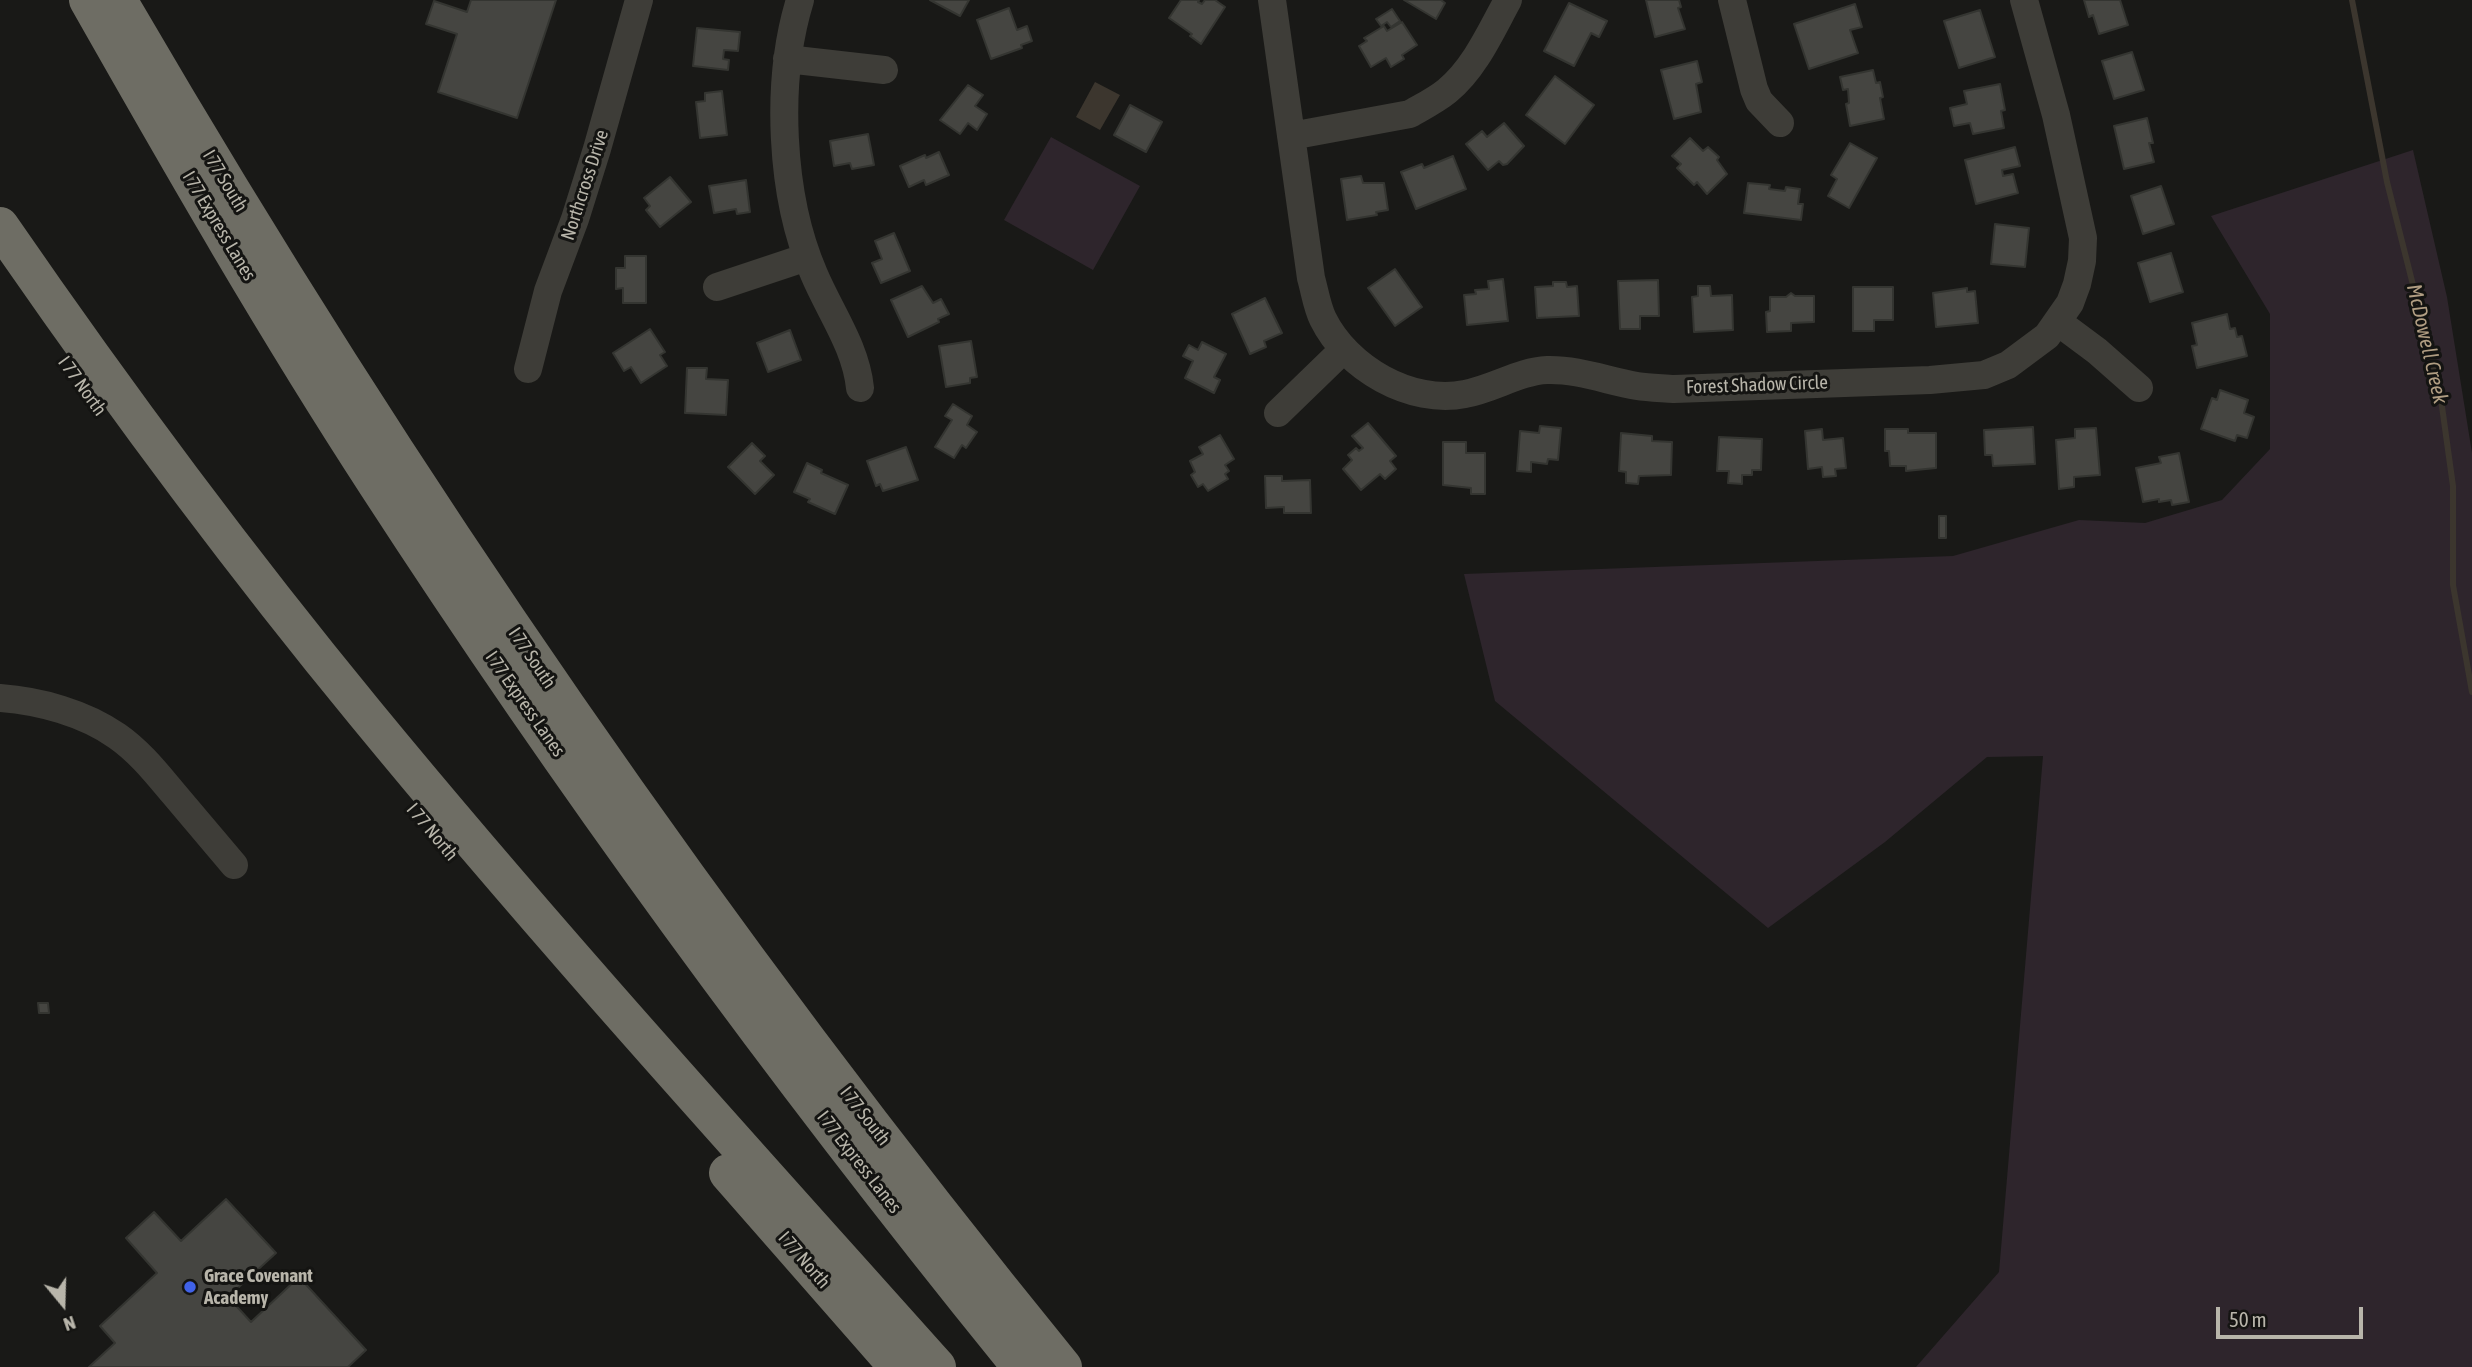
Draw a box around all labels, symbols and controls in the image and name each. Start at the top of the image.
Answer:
street label: Northcross Drive [556,127,614,243]
street label: I 77 South [198,146,252,216]
street label: I 77 Express Lanes [177,167,261,285]
water label: McDowell Creek [2401,282,2453,406]
street label: I 77 North [53,352,111,420]
street label: Forest Shadow Circle [1686,371,1828,399]
street label: I 77 South [503,623,561,693]
street label: I 77 Express Lanes [480,647,570,761]
street label: I 77 North [401,799,463,865]
street label: I 77 South [835,1082,895,1150]
street label: I 77 Express Lanes [812,1106,906,1218]
street label: I 77 North [773,1227,835,1293]
place label: Grace Covenant Academy [204,1265,313,1309]
north arrow [28,1269,98,1339]
marker: Grace Covenant Academy [182,1279,198,1295]
scale bar [2220,1294,2367,1338]
text: 50 m [2229,1307,2267,1331]
text: N [61,1312,79,1336]

